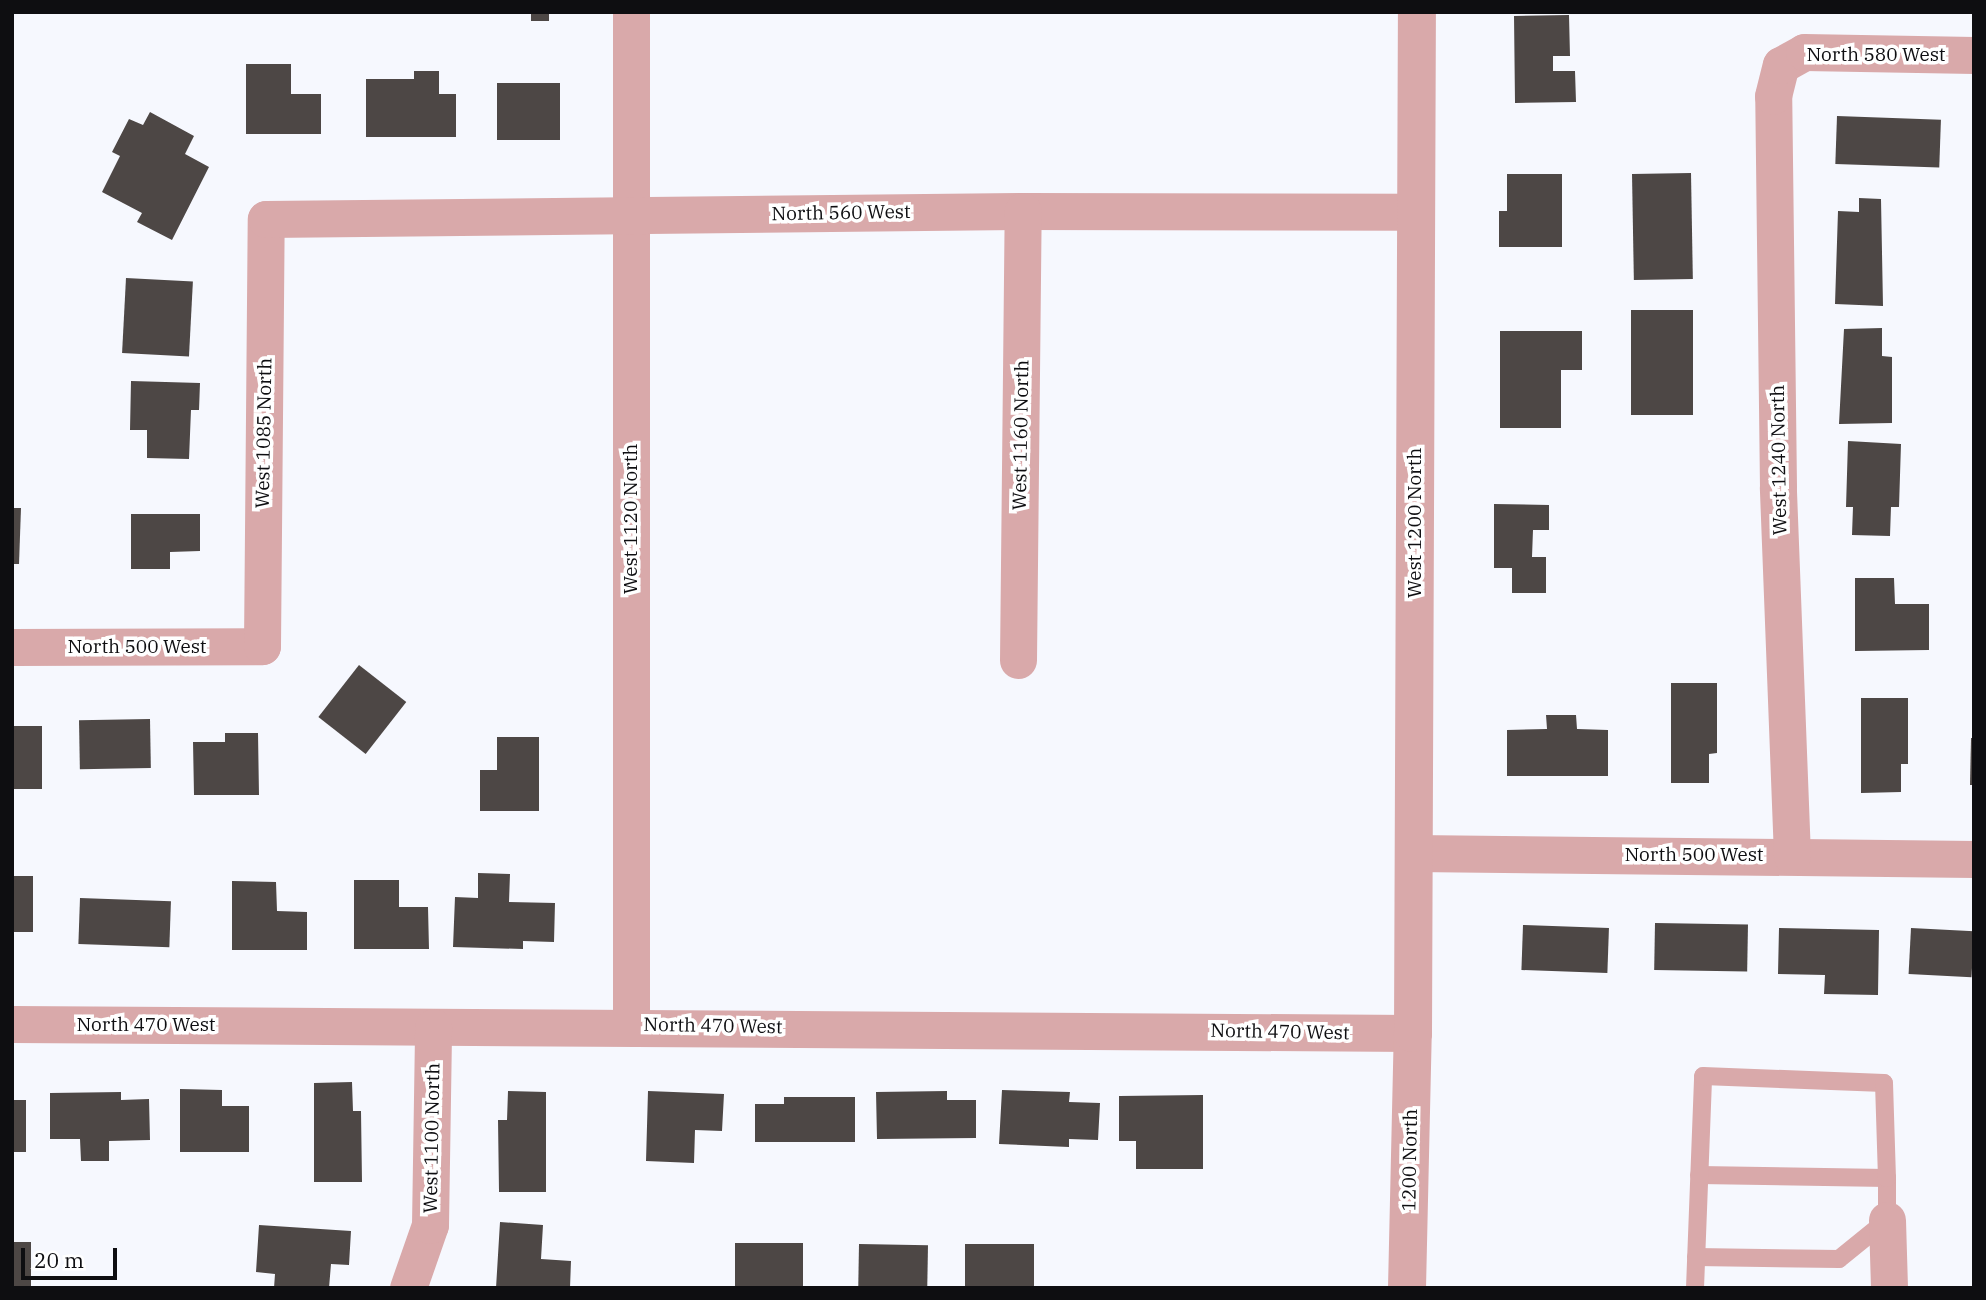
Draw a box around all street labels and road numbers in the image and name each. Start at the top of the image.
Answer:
street label: North 580 West [1806,44,1946,66]
street label: North 560 West [771,200,911,226]
street label: West 1085 North [251,358,277,508]
street label: West 1160 North [1008,360,1034,510]
street label: West 1240 North [1766,385,1792,535]
street label: West 1120 North [620,444,642,594]
street label: West 1200 North [1404,448,1426,598]
street label: North 500 West [67,636,207,658]
street label: North 500 West [1624,844,1764,866]
street label: North 470 West [643,1013,783,1039]
street label: North 470 West [76,1014,216,1036]
street label: North 470 West [1210,1019,1350,1045]
street label: West 1100 North [419,1063,445,1213]
street label: 1200 North [1398,1109,1422,1211]

